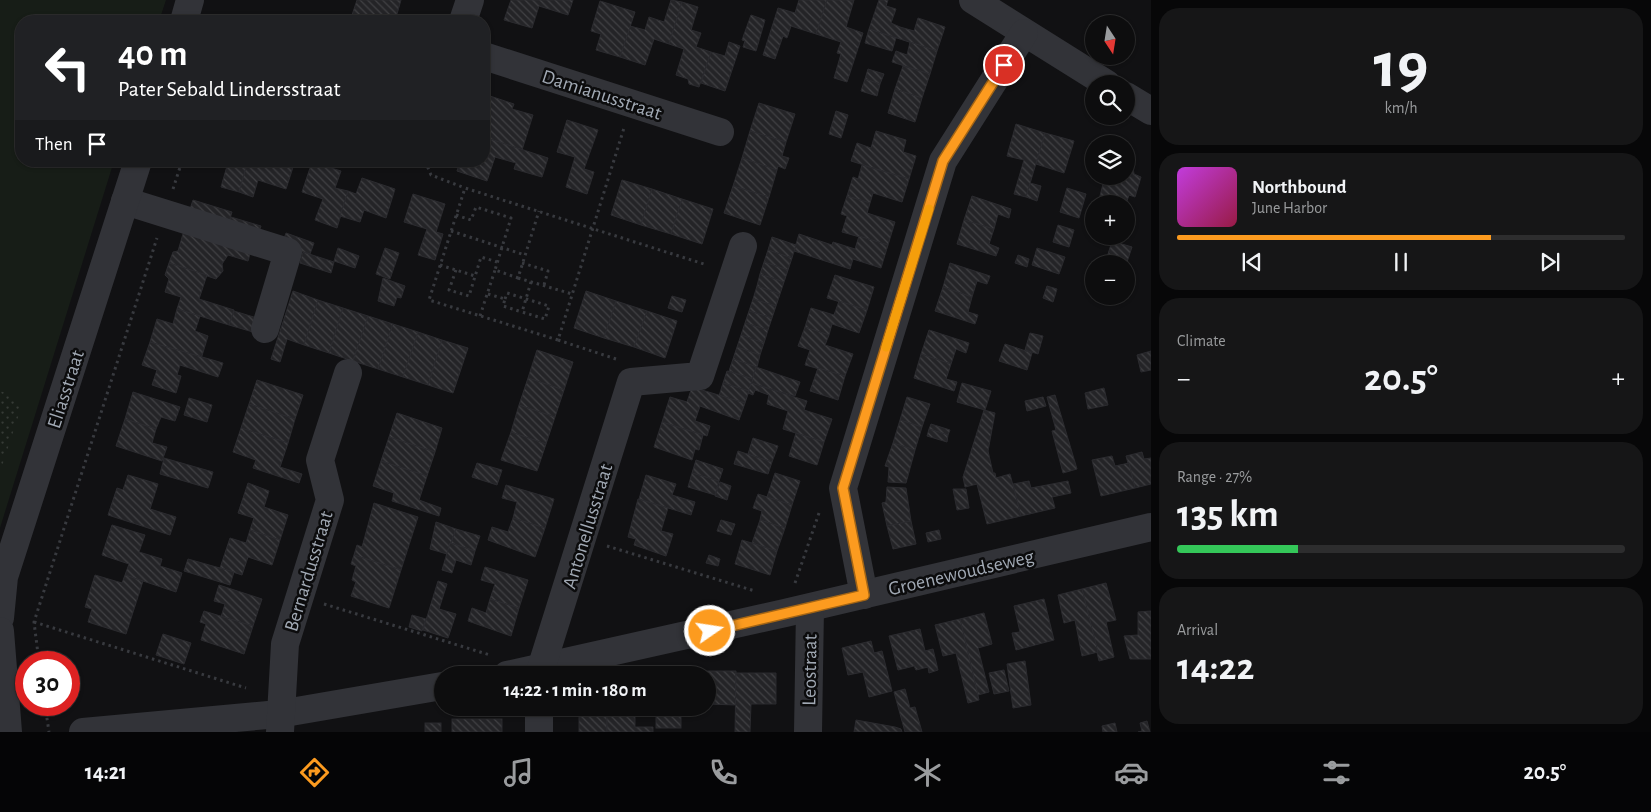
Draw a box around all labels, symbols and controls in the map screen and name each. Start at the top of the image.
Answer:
north arrow [1085,15,1135,65]
map controls [1085,15,1135,305]
text: 19 [1374,34,1428,99]
icon: left [35,35,100,100]
text: 40 m [118,37,187,72]
pin [983,44,1025,86]
icon: arrive [990,51,1018,79]
street label: Damianusstraat [539,66,665,124]
button: search [1085,75,1135,125]
text: Pater Sebald Lindersstraat [118,78,341,100]
text: km/h [1384,100,1418,116]
icon: arrive [83,130,111,158]
text: Then [35,135,73,154]
button: layers [1085,135,1135,185]
text: Northbound [1252,178,1347,197]
button: + [1085,195,1135,245]
text: June Harbor [1252,200,1327,216]
icon: previous [1238,248,1266,276]
icon: pause [1387,248,1415,276]
icon: next [1536,248,1564,276]
button: − [1085,255,1135,305]
text: Climate [1177,333,1226,349]
street label: Eliasstraat [44,347,88,431]
text: 20.5° [1364,360,1438,398]
text: − [1177,365,1190,393]
text: + [1612,365,1625,393]
street label: Antonellusstraat [559,461,617,591]
text: Range · 27% [1177,469,1252,485]
text: 135 km [1177,496,1279,534]
street label: Bernardusstraat [281,508,337,634]
street label: Groenewoudseweg [886,546,1036,599]
position arrow [683,604,735,656]
text: Arrival [1177,622,1218,638]
street label: Leostraat [799,633,821,706]
text: 14:22 [1177,649,1254,687]
speed limit sign: 30 [15,651,80,716]
text: 14:22 · 1 min · 180 m [503,681,647,700]
icon: directions [297,755,332,790]
icon: music [501,755,536,790]
icon: phone [706,755,741,790]
icon: climate [910,755,945,790]
icon: car [1114,755,1149,790]
icon: filters [1319,755,1354,790]
text: 14:21 [85,761,127,783]
text: 20.5° [1523,761,1566,783]

